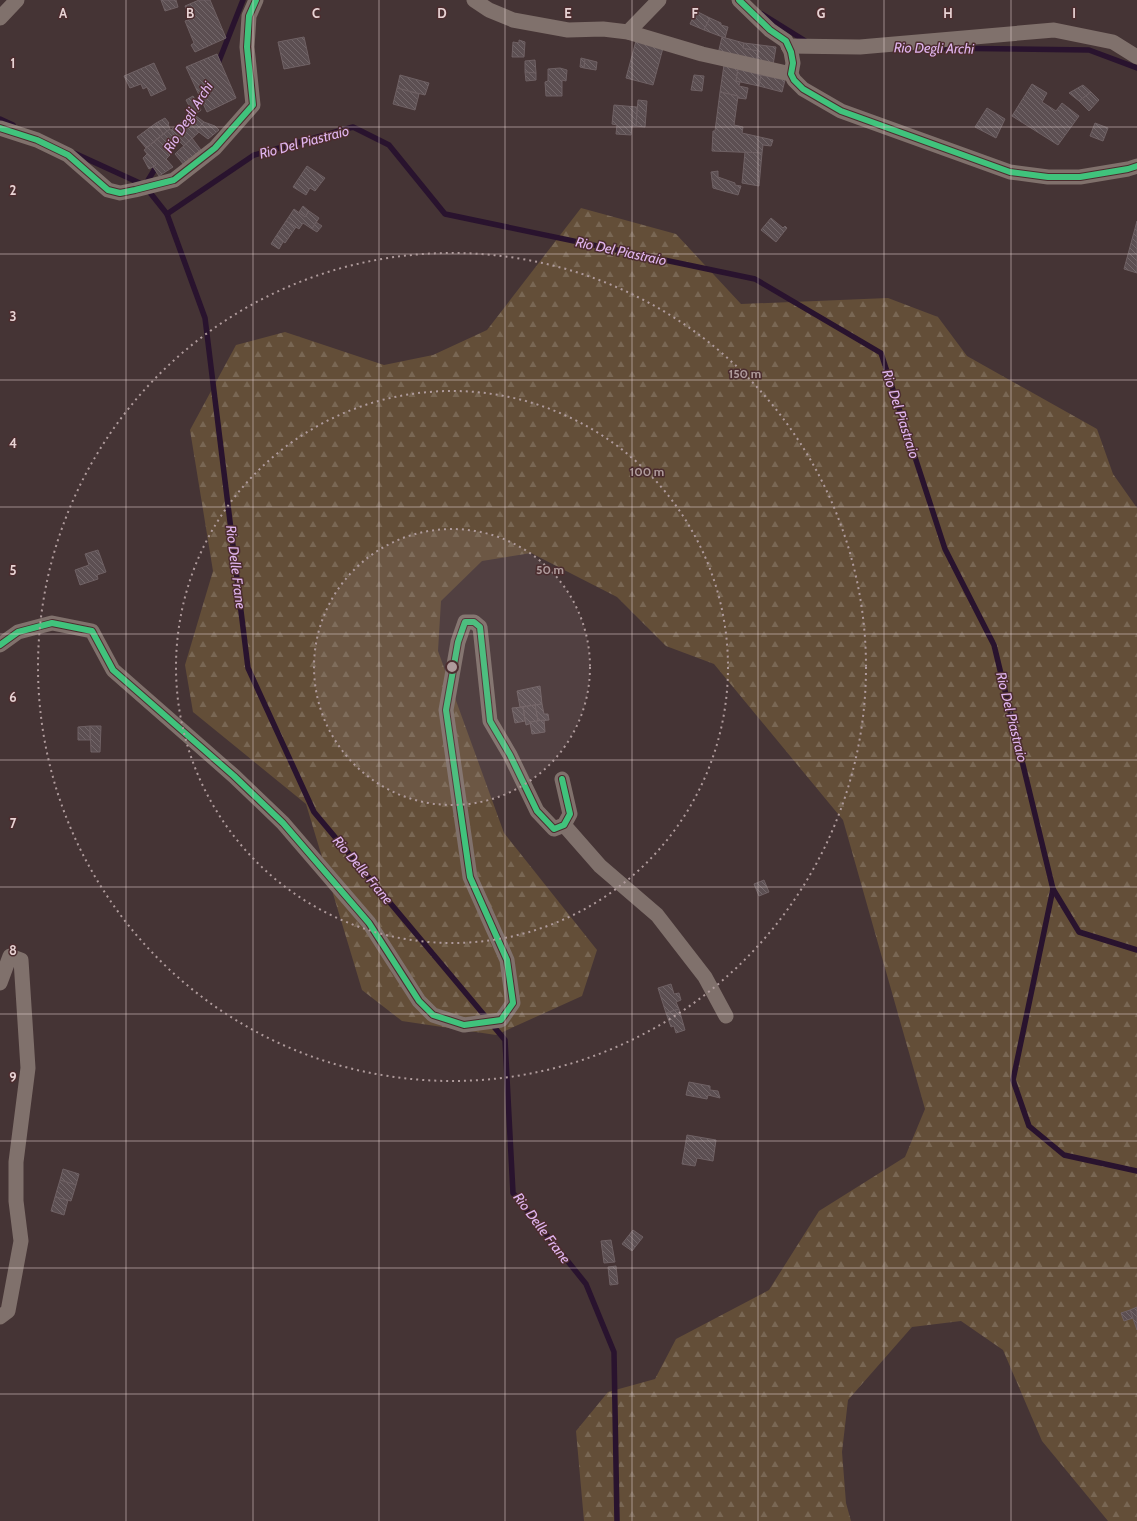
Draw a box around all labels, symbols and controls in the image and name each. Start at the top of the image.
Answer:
text: A [59,5,68,21]
text: B [186,5,194,21]
text: C [312,5,320,21]
text: D [437,5,447,21]
text: E [564,5,572,21]
text: F [692,5,699,21]
text: G [817,5,826,21]
text: H [943,5,953,21]
text: I [1072,5,1076,21]
water label: Rio Degli Archi [894,38,975,58]
text: 1 [11,55,15,71]
water label: Rio Degli Archi [159,77,217,156]
water label: Rio Del Piastraio [257,121,351,163]
text: 2 [10,182,17,198]
water label: Rio Del Piastraio [574,233,668,269]
text: 3 [9,308,17,324]
text: 150 m [729,366,761,381]
water label: Rio Del Piastraio [878,367,924,461]
text: 4 [9,435,17,451]
text: 100 m [630,464,664,479]
water label: Rio Delle Frane [222,524,250,611]
text: 5 [10,562,17,578]
text: 50 m [536,562,564,577]
centre of rings [445,660,459,674]
water label: Rio Del Piastraio [992,670,1032,764]
text: 6 [9,689,17,705]
text: 7 [10,815,17,831]
water label: Rio Delle Frane [329,832,397,909]
text: 8 [9,942,17,958]
text: 9 [9,1069,17,1085]
water label: Rio Delle Frane [509,1189,575,1268]

